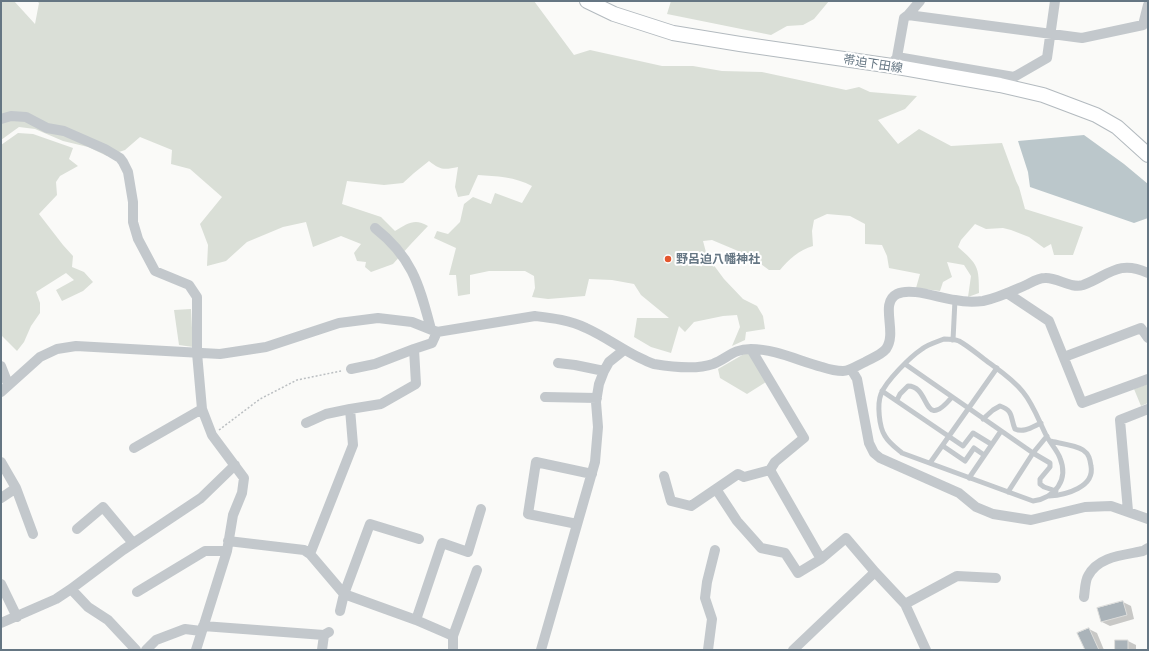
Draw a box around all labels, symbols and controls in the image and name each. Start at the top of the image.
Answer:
street label: 帯迫下田線 [842,52,904,76]
place label: 野呂迫八幡神社 [676,252,760,266]
marker: 野呂迫八幡神社 [663,254,673,264]

